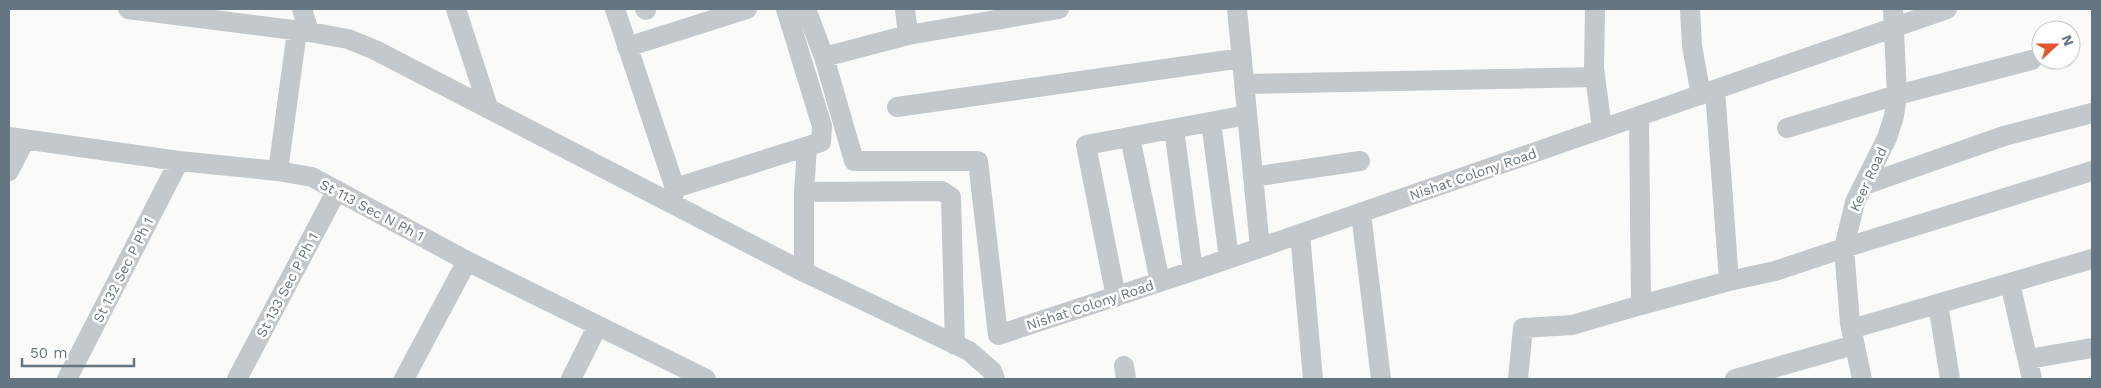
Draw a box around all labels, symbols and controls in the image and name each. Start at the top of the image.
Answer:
north arrow [2031,20,2081,70]
text: N [2059,33,2077,48]
street label: Keer Road [1846,144,1890,214]
street label: Nishat Colony Road [1407,145,1539,203]
street label: St 113 Sec N Ph 1 [317,176,427,244]
street label: St 132 Sec P Ph 1 [90,215,156,325]
street label: St 133 Sec P Ph 1 [253,230,321,340]
street label: Nishat Colony Road [1024,277,1156,333]
scale bar [22,336,135,368]
text: 50 m [30,344,67,362]

